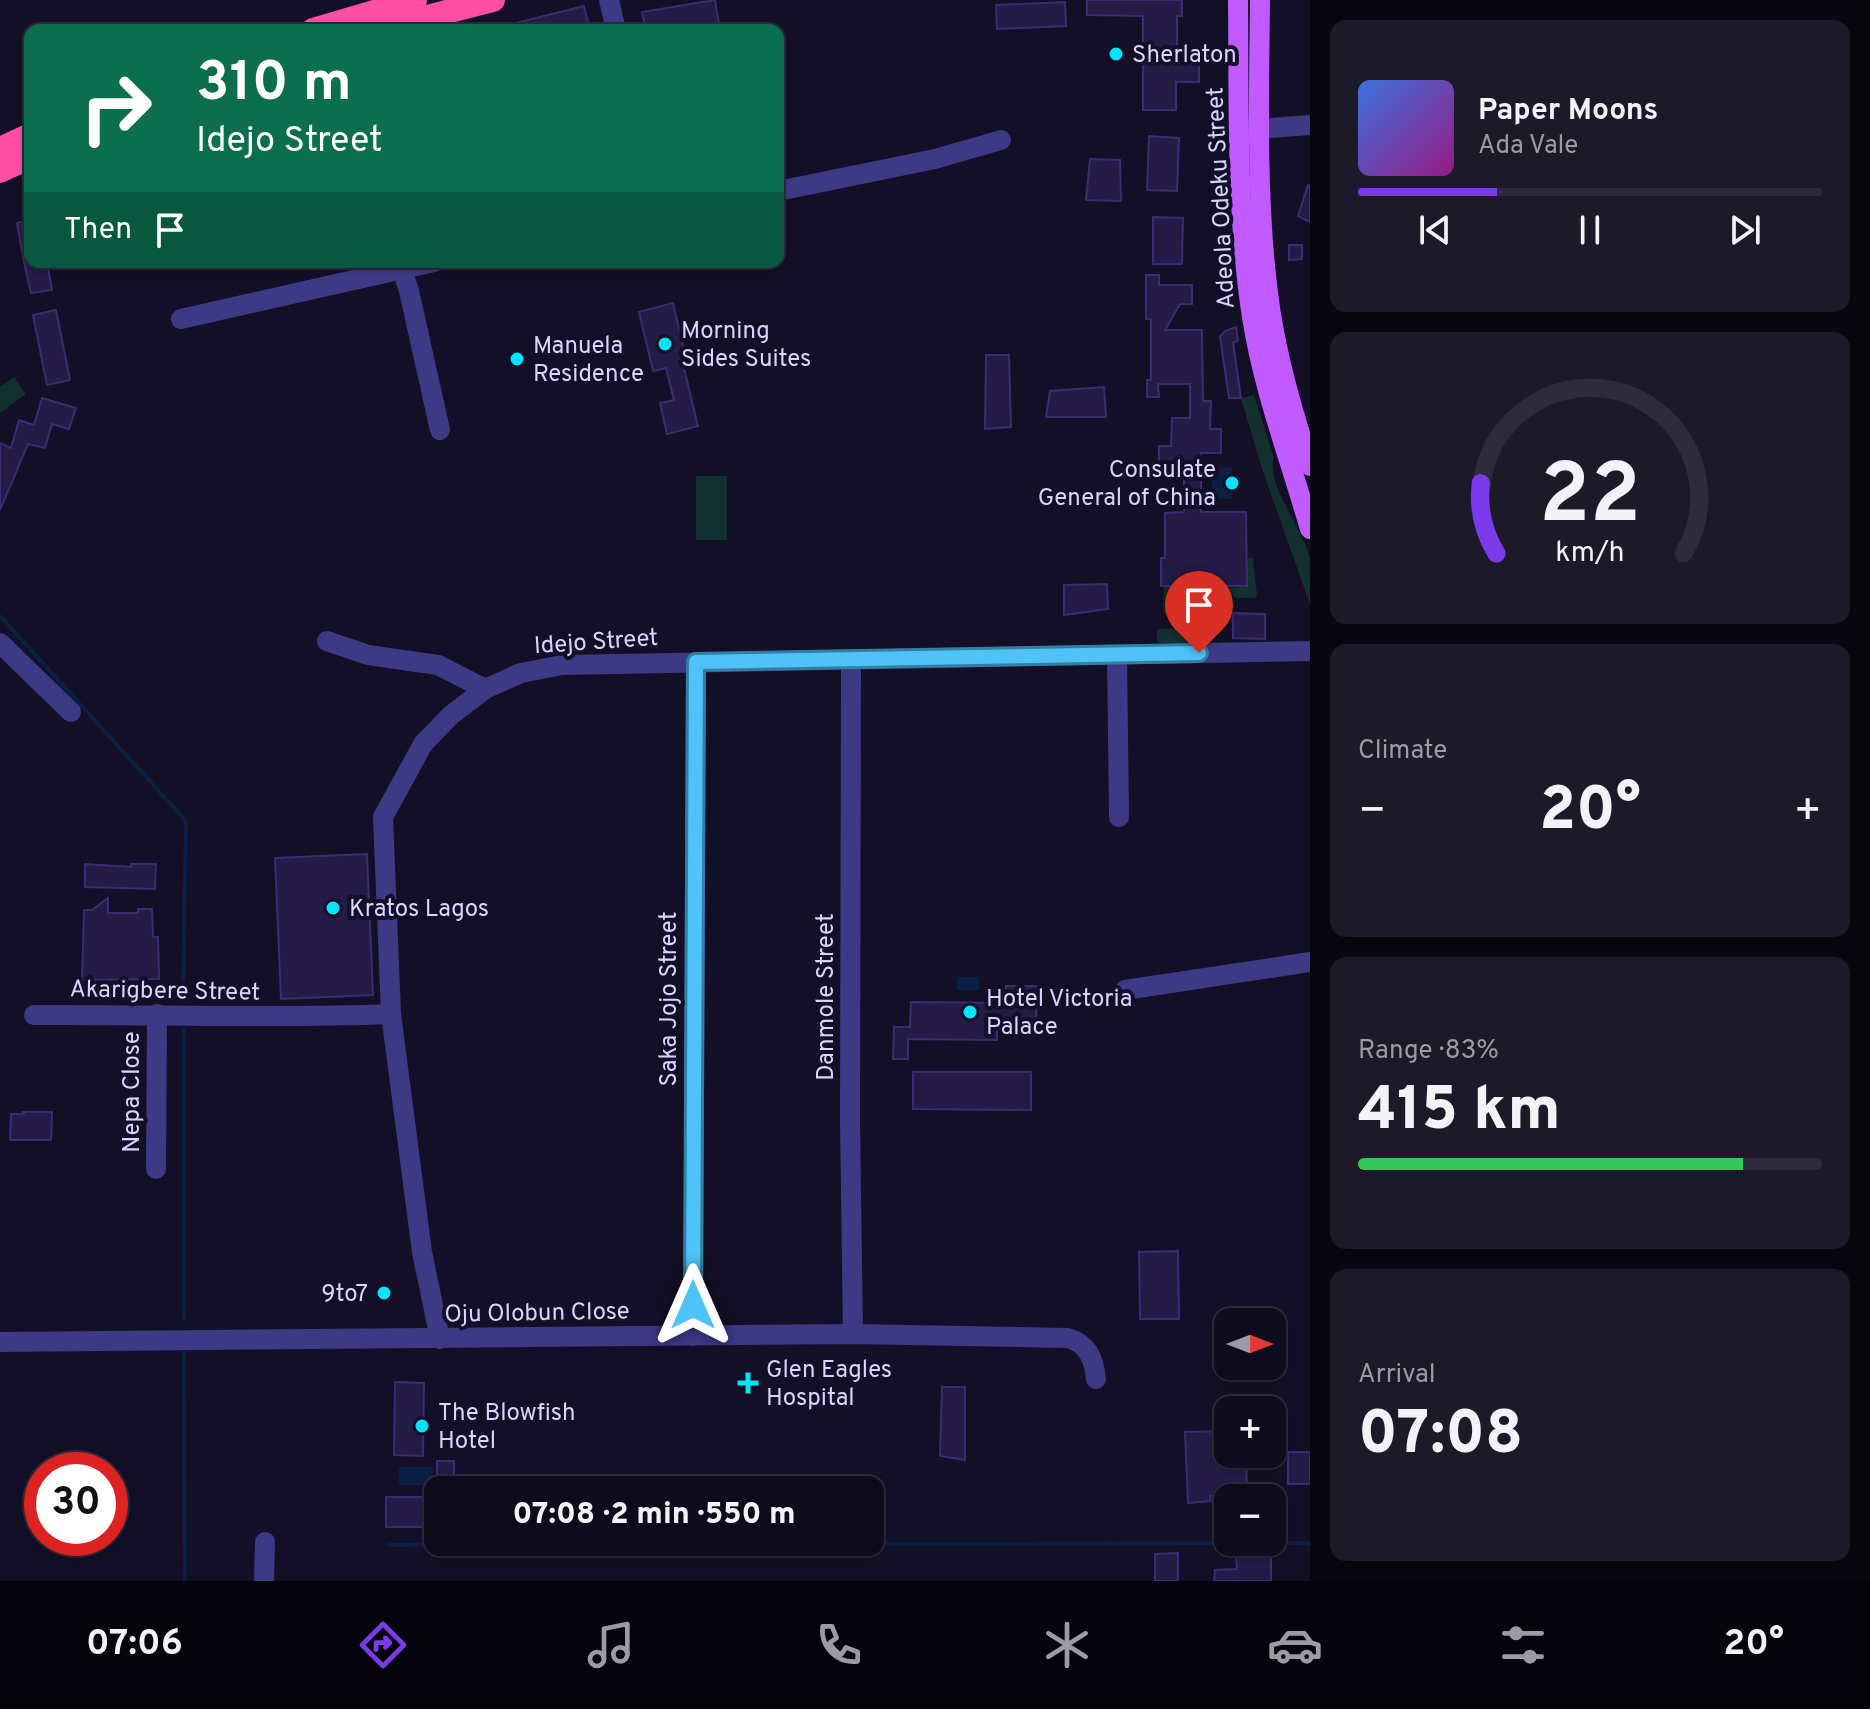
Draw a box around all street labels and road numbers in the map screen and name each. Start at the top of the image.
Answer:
street label: Adeola Odeku Street [1201,86,1243,310]
street label: Idejo Street [533,624,659,662]
street label: Saka Jojo Street [655,911,685,1087]
street label: Danmole Street [812,913,842,1081]
street label: Akarigbere Street [69,975,261,1009]
street label: Nepa Close [118,1031,148,1153]
street label: Oju Olobun Close [444,1297,630,1331]

